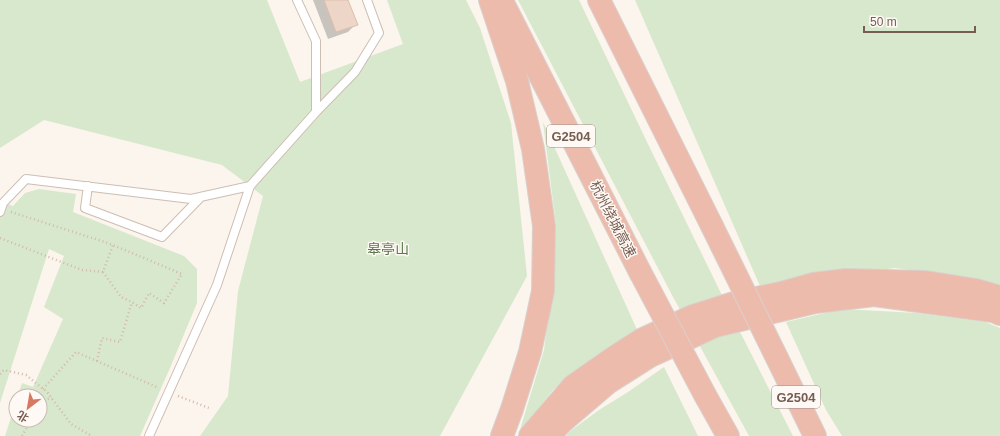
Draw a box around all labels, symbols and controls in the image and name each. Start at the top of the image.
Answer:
scale bar [864,8,975,34]
text: 50 m [870,15,897,29]
road number: G2504 [547,125,595,147]
street label: 杭州绕城高速 [587,178,639,260]
park label: 皋亭山 [367,241,409,257]
road number: G2504 [772,386,820,408]
north arrow [8,388,48,428]
text: 北 [15,409,31,425]

